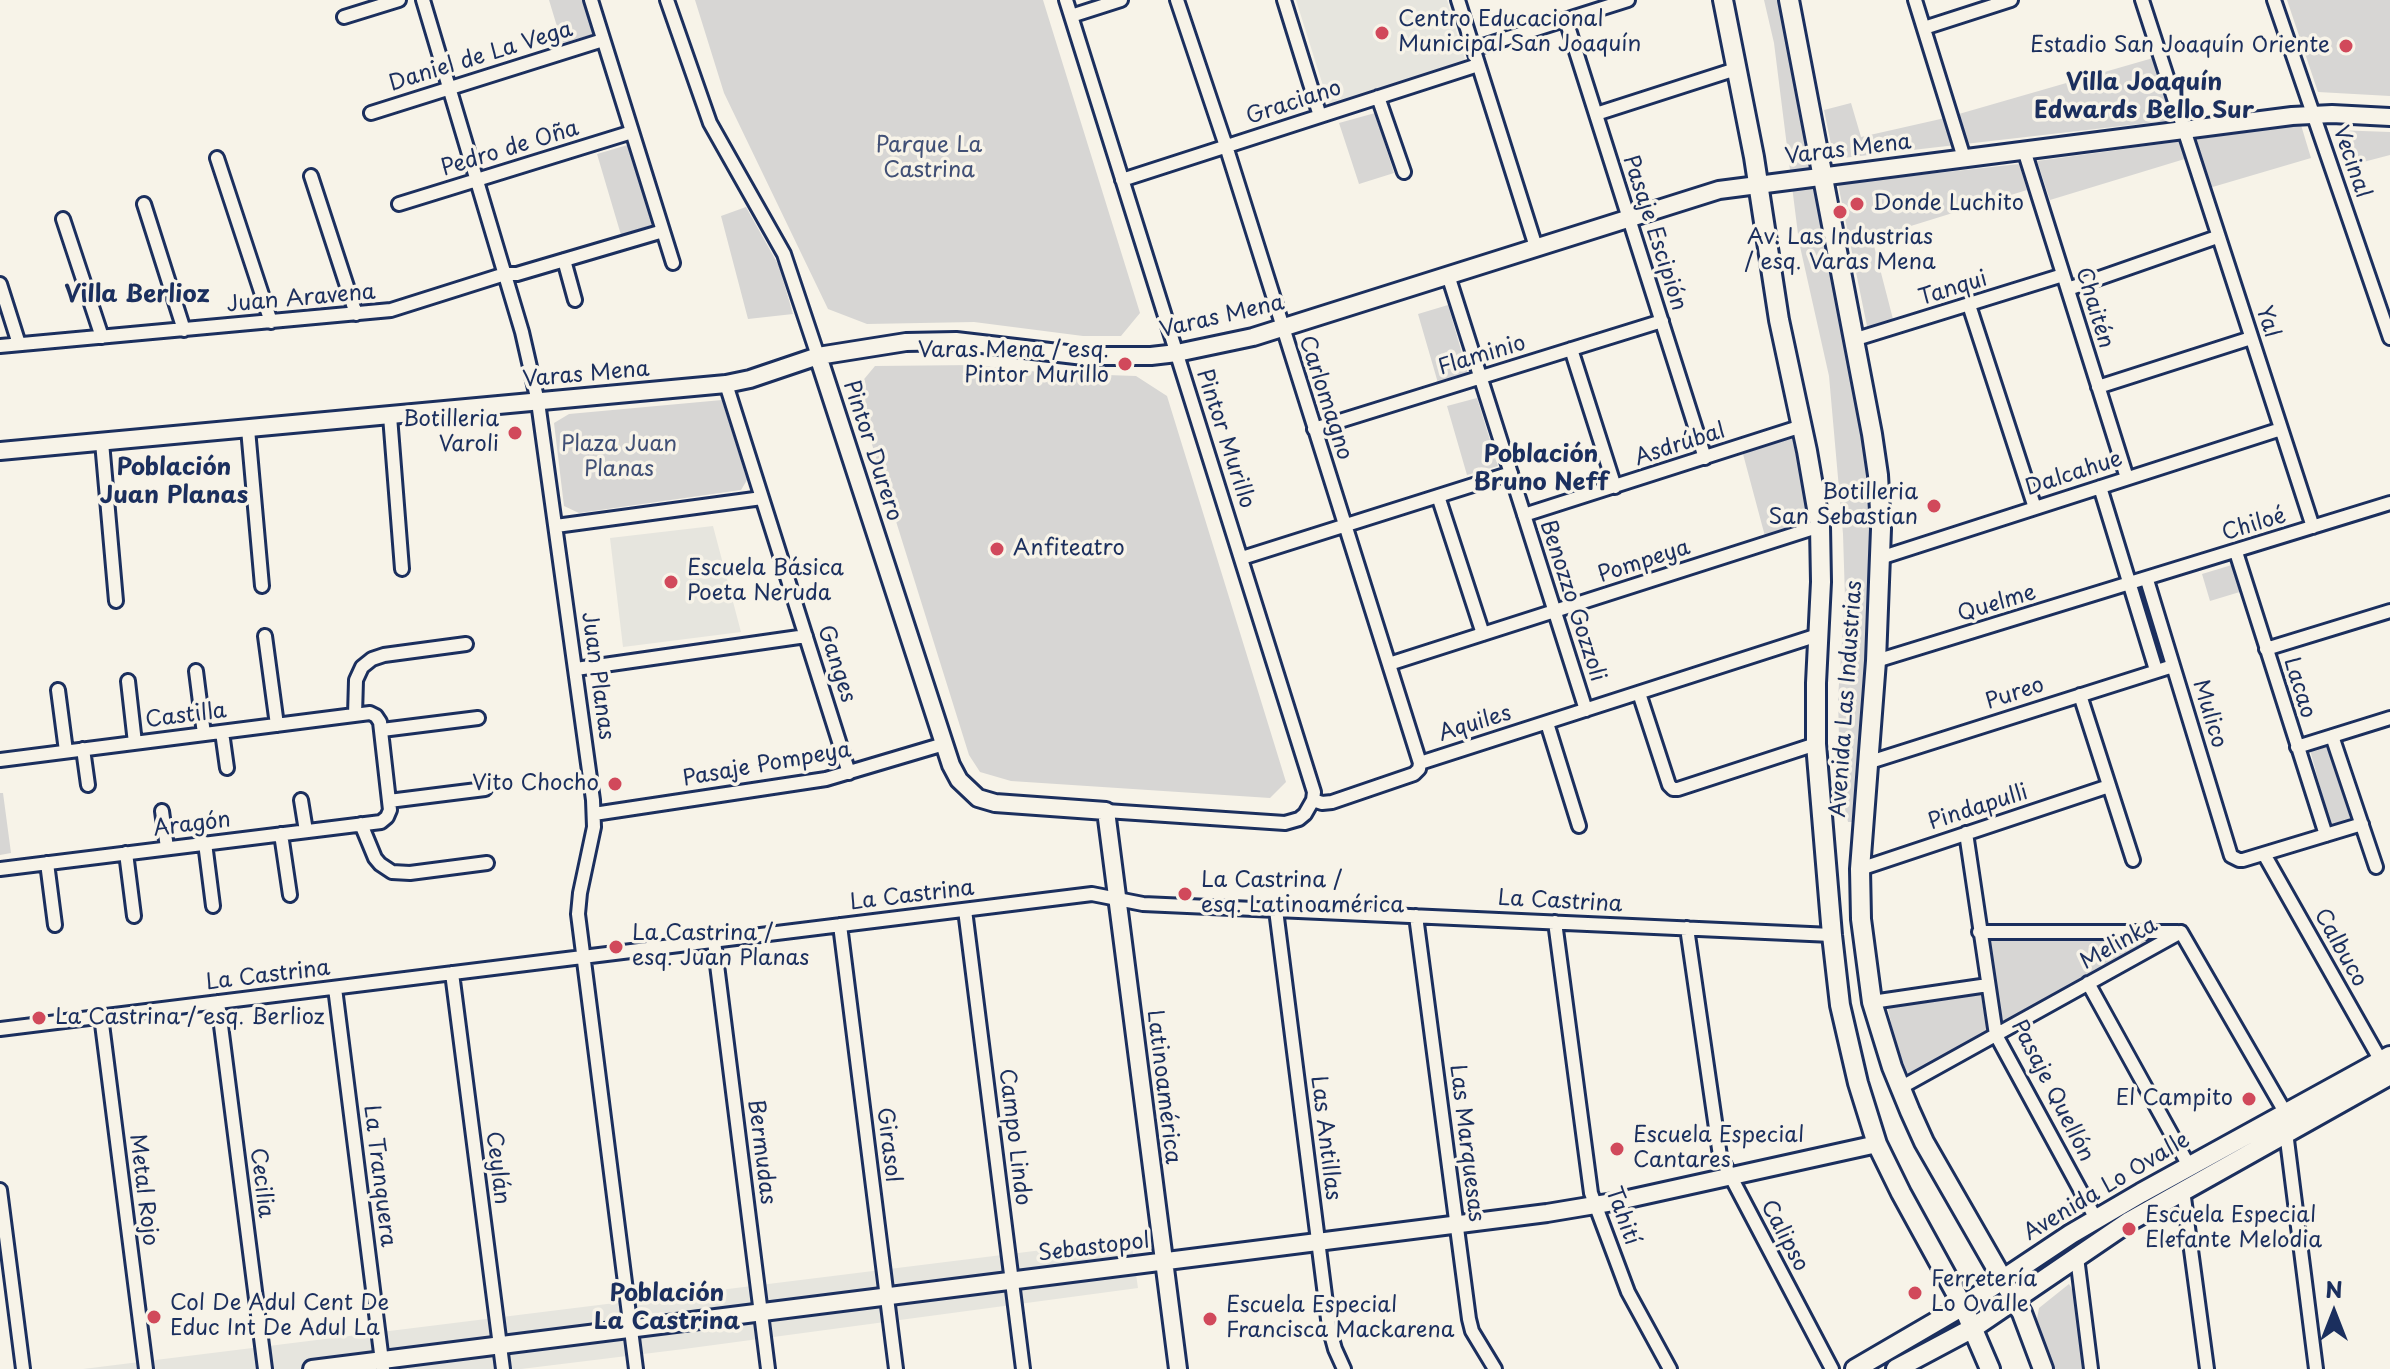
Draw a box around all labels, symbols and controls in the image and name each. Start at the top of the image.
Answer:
place label: Centro Educacional Municipal San Joaquín [1398,7,1641,58]
street label: Daniel de La Vega [386,16,576,98]
marker: Centro Educacional Municipal San Joaquín [1373,24,1391,42]
place label: Estadio San Joaquín Oriente [2030,33,2330,59]
marker: Estadio San Joaquín Oriente [2337,37,2355,55]
district label: Villa Joaquín Edwards Bello Sur [2034,69,2254,125]
street label: Graciano [1243,75,1345,131]
street label: Pedro de Oña [438,116,582,182]
street label: Vecinal [2326,123,2376,201]
street label: Varas Mena [1783,129,1913,171]
park label: Parque La Castrina [876,133,982,184]
street label: Pasaje Escipión [1616,152,1692,314]
place label: Donde Luchito [1873,191,2024,217]
marker: Donde Luchito [1848,195,1866,213]
marker: Av. Las Industrias / esq. Varas Mena [1831,203,1849,221]
place label: Av. Las Industrias / esq. Varas Mena [1744,225,1936,276]
street label: Chaitén [2069,264,2119,352]
street label: Tanqui [1916,266,1990,312]
street label: Juan Aravena [225,279,377,319]
district label: Villa Berlioz [64,281,210,309]
street label: Varas Mena [1157,290,1287,344]
street label: Yal [2250,303,2284,341]
street label: Flaminio [1435,330,1529,382]
street label: Carlomagno [1293,333,1357,463]
place label: Varas Mena / esq. Pintor Murillo [918,338,1109,390]
marker: Varas Mena / esq. Pintor Murillo [1116,355,1134,373]
street label: Varas Mena [522,356,650,394]
street label: Pintor Murillo [1190,366,1260,512]
street label: Pintor Durero [837,377,907,525]
place label: Botilleria Varoli [403,407,499,458]
street label: Asdrúbal [1631,418,1729,472]
marker: Botilleria Varoli [506,424,524,442]
park label: Plaza Juan Planas [561,432,677,484]
district label: Población Bruno Neff [1473,441,1609,497]
street label: Dalcahue [2022,446,2126,502]
district label: Población Juan Planas [100,454,248,510]
place label: Botilleria San Sebastian [1769,480,1918,532]
marker: Botilleria San Sebastian [1925,497,1943,515]
street label: Chiloé [2219,503,2289,547]
street label: Benozzo Gozzoli [1533,517,1611,685]
street label: Pompeya [1595,535,1693,589]
place label: Anfiteatro [1013,536,1125,562]
marker: Anfiteatro [988,540,1006,558]
place label: Escuela Básica Poeta Neruda [687,556,844,608]
marker: Escuela Básica Poeta Neruda [662,573,680,591]
street label: Avenida Las Industrias [1826,580,1868,818]
street label: Quelme [1955,580,2039,628]
street label: Juan Planas [575,610,619,742]
street label: Ganges [811,622,861,706]
street label: Lacao [2277,654,2321,722]
street label: Pureo [1982,672,2048,716]
street label: Mulico [2186,677,2232,751]
street label: Castilla [144,698,228,734]
street label: Aquiles [1435,700,1515,748]
street label: Pasaje Pompeya [681,737,853,793]
place label: Vito Chocho [472,771,599,797]
marker: Vito Chocho [606,775,624,793]
street label: Pindapulli [1925,779,2031,837]
street label: Aragón [152,807,232,843]
place label: La Castrina / esq. Latinoamérica [1201,868,1404,920]
street label: La Castrina [848,875,976,917]
marker: La Castrina / esq. Latinoamérica [1176,885,1194,903]
street label: La Castrina [1497,886,1623,918]
street label: Calbuco [2308,904,2372,992]
street label: Melinka [2076,912,2162,976]
place label: La Castrina / esq. Juan Planas [632,921,809,972]
marker: La Castrina / esq. Juan Planas [607,938,625,956]
street label: La Castrina [204,955,332,997]
place label: La Castrina / esq. Berlioz [55,1005,325,1031]
street label: Latinoamérica [1140,1008,1186,1166]
marker: La Castrina / esq. Berlioz [30,1009,48,1027]
street label: Pasaje Quellón [2005,1016,2099,1166]
street label: Las Marquesas [1443,1063,1489,1223]
street label: Campo Lindo [993,1067,1035,1207]
street label: Las Antillas [1304,1074,1346,1202]
place label: El Campito [2115,1086,2233,1112]
marker: El Campito [2240,1090,2258,1108]
street label: Bermudas [741,1098,781,1206]
street label: La Tranquera [357,1104,401,1248]
street label: Girasol [870,1106,906,1184]
place label: Escuela Especial Cantares [1633,1123,1804,1174]
street label: Avenida Lo Ovalle [2019,1127,2195,1247]
street label: Ceylán [479,1130,515,1206]
street label: Metal Rojo [123,1132,163,1248]
marker: Escuela Especial Cantares [1608,1140,1626,1158]
street label: Cecilia [244,1146,278,1220]
street label: Tahití [1599,1183,1645,1249]
street label: Calipso [1754,1196,1814,1276]
place label: Escuela Especial Elefante Melodia [2145,1203,2322,1254]
marker: Escuela Especial Elefante Melodia [2120,1220,2138,1238]
street label: Sebastopol [1036,1228,1152,1268]
place label: Ferretería Lo Ovalle [1931,1267,2037,1318]
text: N [2325,1272,2343,1305]
north arrow [2294,1273,2374,1353]
district label: Población La Castrina [594,1280,740,1336]
marker: Ferretería Lo Ovalle [1906,1284,1924,1302]
place label: Col De Adul Cent De Educ Int De Adul La [170,1291,389,1342]
place label: Escuela Especial Francisca Mackarena [1226,1293,1454,1344]
marker: Col De Adul Cent De Educ Int De Adul La [145,1308,163,1326]
marker: Escuela Especial Francisca Mackarena [1201,1310,1219,1328]

